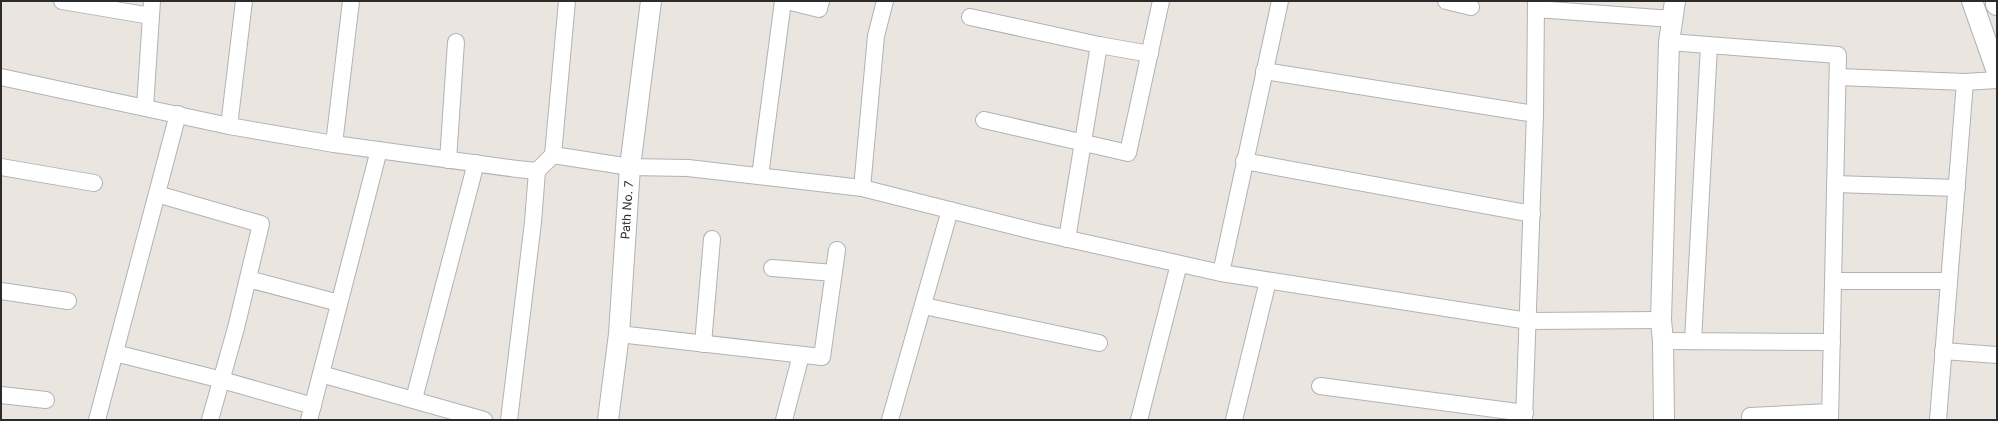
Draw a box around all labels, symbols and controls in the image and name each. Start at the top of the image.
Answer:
street label: Path No. 7 [617,180,636,240]

